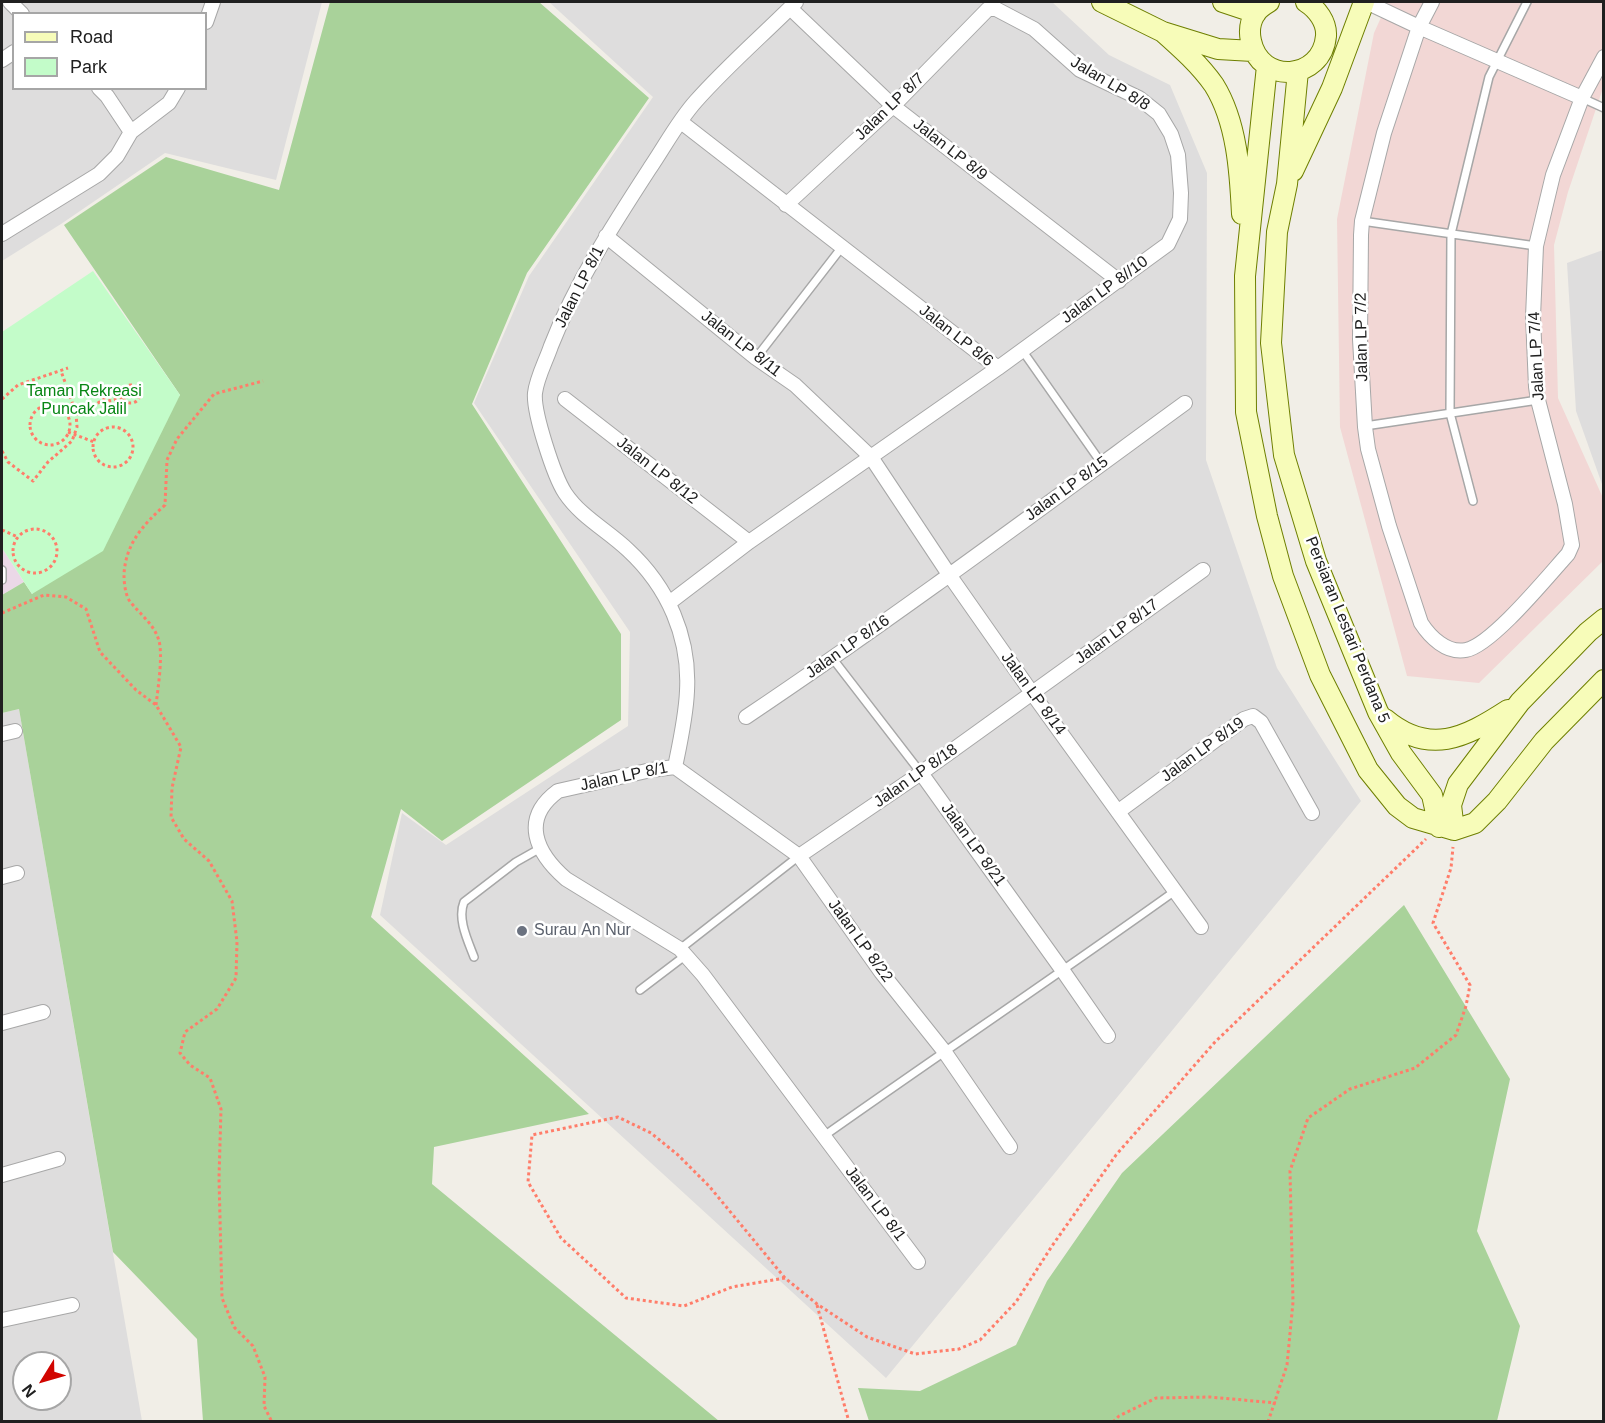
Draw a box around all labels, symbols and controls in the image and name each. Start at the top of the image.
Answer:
legend [12,12,207,90]
text: Road [70,27,113,47]
street label: Jalan LP 8/8 [1067,53,1153,115]
text: Park [70,57,107,77]
street label: Jalan LP 8/7 [851,69,929,145]
street label: Jalan LP 8/9 [909,115,991,185]
street label: Jalan LP 8/1 [551,243,609,331]
street label: Jalan LP 8//10 [1058,252,1152,328]
street label: Jalan LP 7/2 [1352,292,1372,382]
street label: Jalan LP 8/6 [915,301,997,371]
street label: Jalan LP 8/11 [697,307,785,381]
street label: Jalan LP 7/4 [1525,311,1549,401]
park label: Taman Rekreasi Puncak Jalil [26,382,142,420]
street label: Jalan LP 8/12 [613,433,701,509]
street label: Jalan LP 8/15 [1022,452,1112,526]
street label: Persiaran Lestari Perdana 5 [1301,534,1393,726]
street label: Jalan LP 8/17 [1072,595,1162,669]
street label: Jalan LP 8/16 [802,611,894,683]
street label: Jalan LP 8/14 [996,649,1070,739]
street label: Jalan LP 8/19 [1158,713,1248,787]
street label: Jalan LP 8/18 [870,740,962,812]
street label: Jalan LP 8/1 [578,758,670,796]
street label: Jalan LP 8/21 [936,800,1010,890]
street label: Jalan LP 8/22 [823,896,897,986]
place label: Surau An Nur [534,921,631,941]
marker: Surau An Nur [515,924,529,938]
street label: Jalan LP 8/1 [841,1163,909,1245]
north arrow [12,1351,72,1411]
text: N [19,1381,39,1401]

